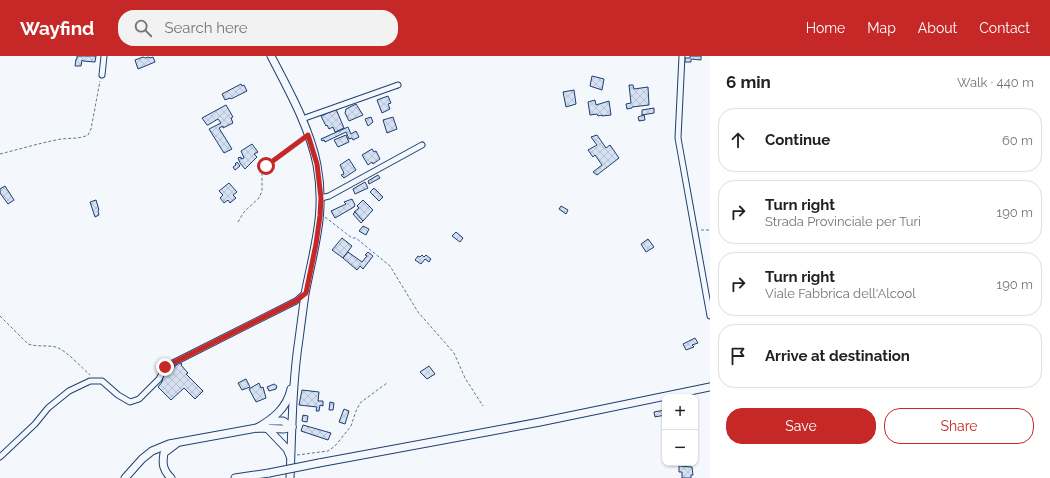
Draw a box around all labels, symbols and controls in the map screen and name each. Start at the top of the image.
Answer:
search box [118,10,398,46]
text: Wayfind [20,17,94,39]
icon: search [132,17,154,39]
text: Search here [164,19,248,37]
text: Home [806,20,845,36]
text: Map [867,20,896,36]
text: About [918,20,957,36]
text: Contact [979,20,1030,36]
text: 6 min [726,72,771,92]
text: Walk · 440 m [957,75,1034,90]
icon: ahead [727,129,749,151]
text: Continue [765,131,830,149]
text: 60 m [1002,133,1033,148]
route start [257,157,275,175]
text: Turn right [765,196,835,214]
icon: right [727,201,749,223]
text: 190 m [997,205,1033,220]
text: Strada Provinciale per Turi [765,214,921,229]
text: Turn right [765,268,835,286]
icon: right [727,273,749,295]
text: 190 m [997,277,1033,292]
text: Viale Fabbrica dell'Alcool [765,286,916,301]
icon: arrive [727,345,749,367]
text: Arrive at destination [765,347,910,365]
route end [156,358,174,376]
map controls [662,394,698,466]
button: + [662,394,698,430]
button: Save [726,408,876,444]
button: Share [884,408,1034,444]
button: − [662,430,698,466]

